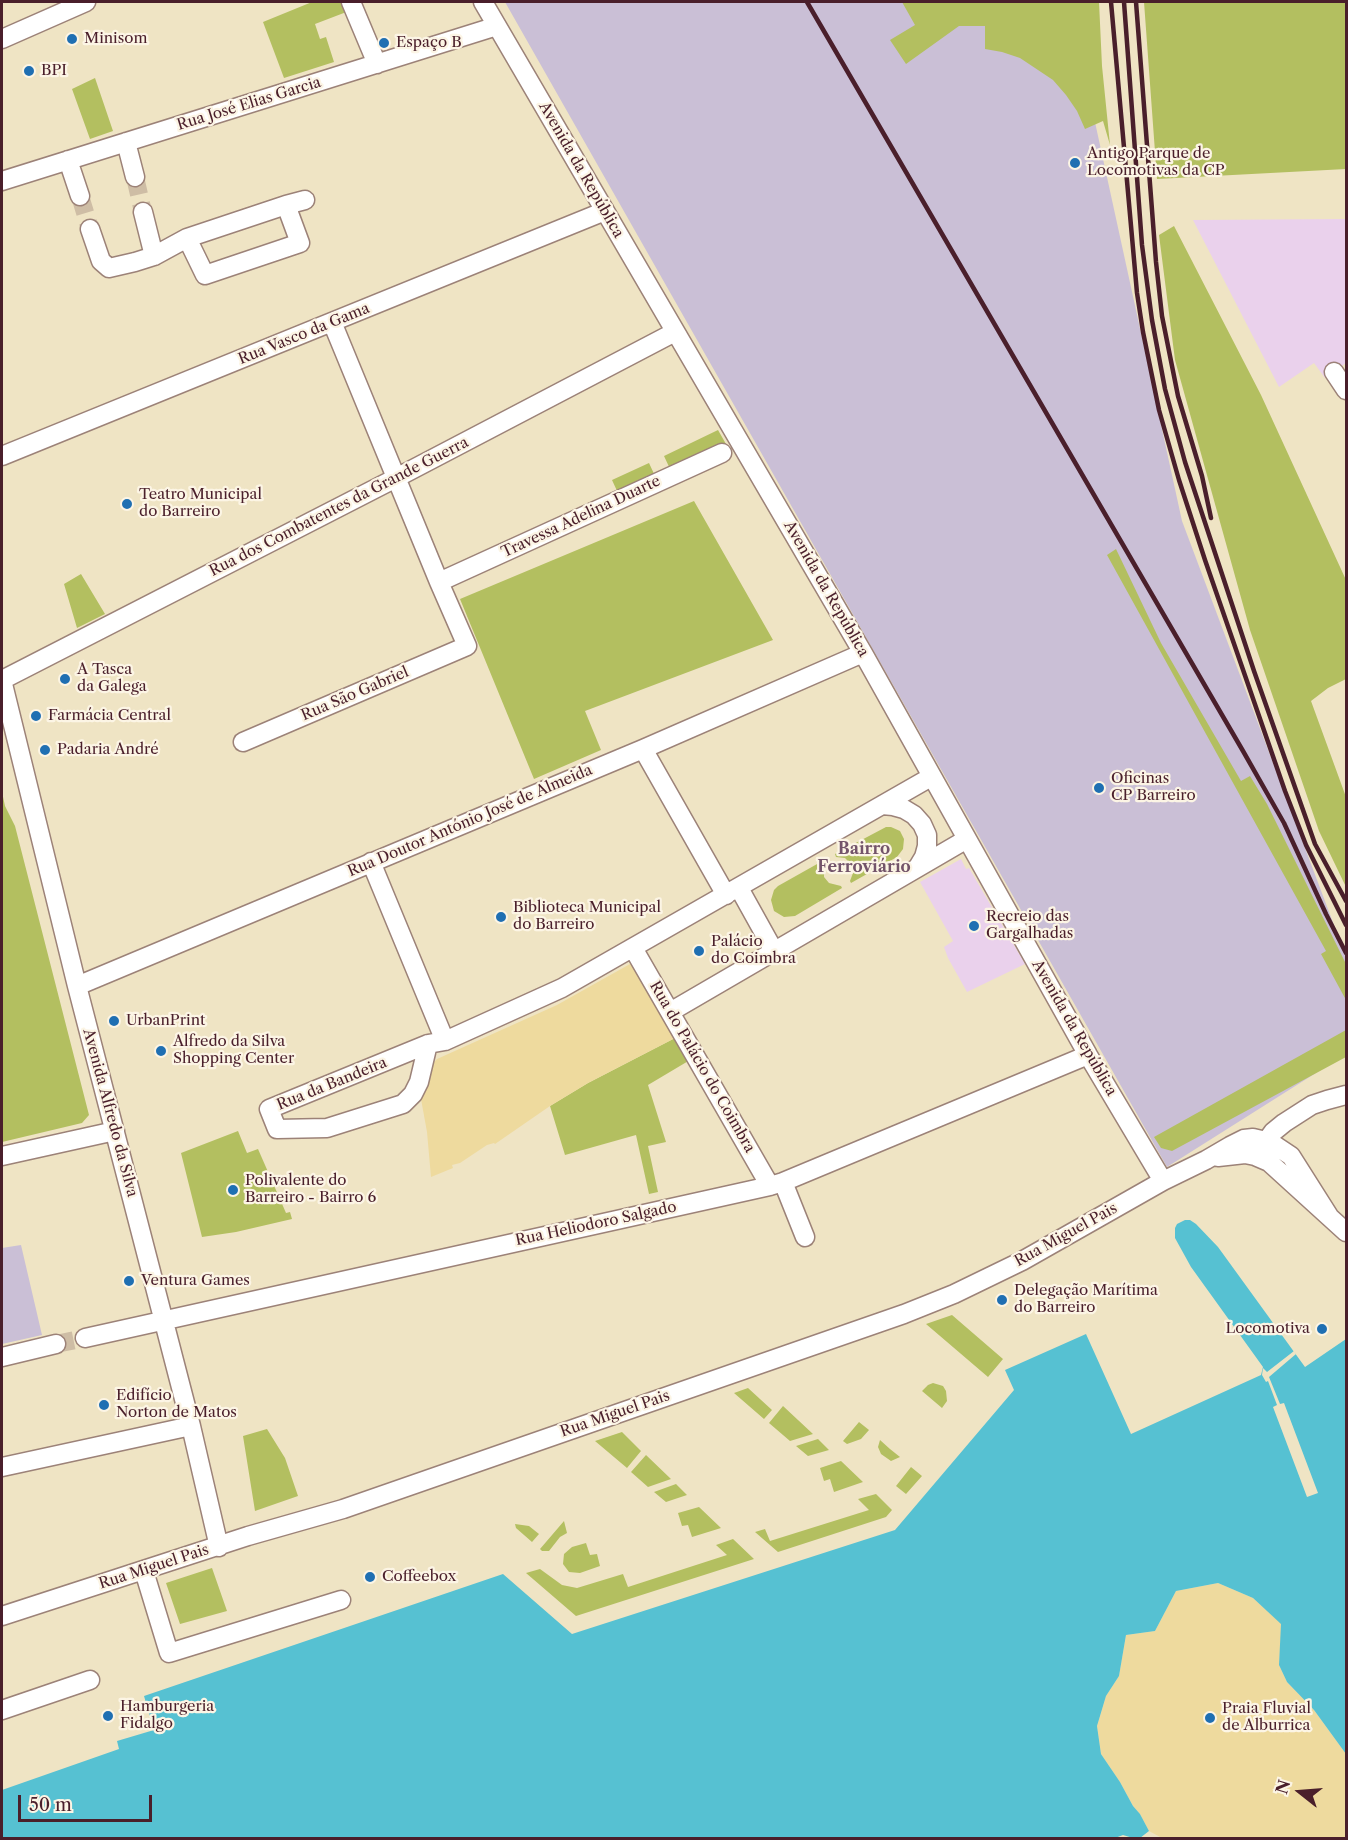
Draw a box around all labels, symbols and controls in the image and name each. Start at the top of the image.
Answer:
place label: Minisom [84,30,147,48]
marker: Minisom [65,32,79,46]
place label: Espaço B [396,34,462,52]
marker: Espaço B [377,36,391,50]
place label: BPI [41,62,67,80]
marker: BPI [22,64,36,78]
street label: Rua José Elias Garcia [175,74,323,134]
street label: Avenida da República [535,99,627,241]
place label: Antigo Parque de Locomotivas da CP [1087,145,1225,180]
marker: Antigo Parque de Locomotivas da CP [1068,156,1082,170]
street label: Rua Vasco da Gama [236,299,372,369]
street label: Rua dos Combatentes da Grande Guerra [206,434,472,580]
street label: Travessa Adelina Duarte [499,472,663,562]
place label: Teatro Municipal do Barreiro [139,486,262,521]
marker: Teatro Municipal do Barreiro [120,497,134,511]
street label: Avenida da República [780,518,872,660]
place label: A Tasca da Galega [77,661,147,696]
street label: Rua São Gabriel [299,663,411,725]
marker: A Tasca da Galega [58,672,72,686]
place label: Farmácia Central [48,707,171,725]
marker: Farmácia Central [29,709,43,723]
place label: Padaria André [57,741,159,759]
marker: Padaria André [38,743,52,757]
street label: Rua Doutor António José de Almeida [345,761,595,881]
place label: Oficinas CP Barreiro [1111,770,1196,805]
marker: Oficinas CP Barreiro [1092,781,1106,795]
district label: Bairro Ferroviário [817,839,911,877]
place label: Biblioteca Municipal do Barreiro [513,899,661,934]
place label: Recreio das Gargalhadas [986,908,1073,943]
marker: Biblioteca Municipal do Barreiro [494,910,508,924]
marker: Recreio das Gargalhadas [967,919,981,933]
place label: Palácio do Coimbra [711,933,796,968]
marker: Palácio do Coimbra [692,944,706,958]
street label: Avenida da República [1028,957,1120,1099]
street label: Rua do Palácio do Coimbra [645,978,759,1156]
place label: UrbanPrint [126,1012,205,1030]
marker: UrbanPrint [107,1014,121,1028]
street label: Avenida Alfredo da Silva [79,1027,141,1199]
place label: Alfredo da Silva Shopping Center [173,1033,294,1068]
marker: Alfredo da Silva Shopping Center [154,1044,168,1058]
street label: Rua da Bandeira [274,1054,390,1114]
place label: Polivalente do Barreiro - Bairro 6 [245,1172,376,1207]
marker: Polivalente do Barreiro - Bairro 6 [226,1183,240,1197]
street label: Rua Heliodoro Salgado [514,1198,678,1250]
street label: Rua Miguel Pais [1012,1199,1120,1271]
place label: Ventura Games [141,1272,250,1290]
marker: Ventura Games [122,1274,136,1288]
place label: Delegação Marítima do Barreiro [1014,1282,1158,1317]
marker: Delegação Marítima do Barreiro [995,1293,1009,1307]
place label: Locomotiva [1225,1320,1310,1338]
marker: Locomotiva [1315,1322,1329,1336]
place label: Edifício Norton de Matos [116,1387,237,1422]
street label: Rua Miguel Pais [558,1387,672,1441]
marker: Edifício Norton de Matos [97,1398,111,1412]
street label: Rua Miguel Pais [97,1541,211,1593]
place label: Coffeebox [382,1568,456,1586]
marker: Coffeebox [363,1570,377,1584]
place label: Hamburgeria Fidalgo [120,1698,214,1733]
place label: Praia Fluvial de Alburrica [1222,1700,1311,1735]
marker: Hamburgeria Fidalgo [101,1709,115,1723]
marker: Praia Fluvial de Alburrica [1203,1711,1217,1725]
north arrow [1270,1762,1330,1822]
text: N [1271,1777,1294,1796]
scale bar [21,1783,154,1821]
text: 50 m [29,1794,72,1816]

